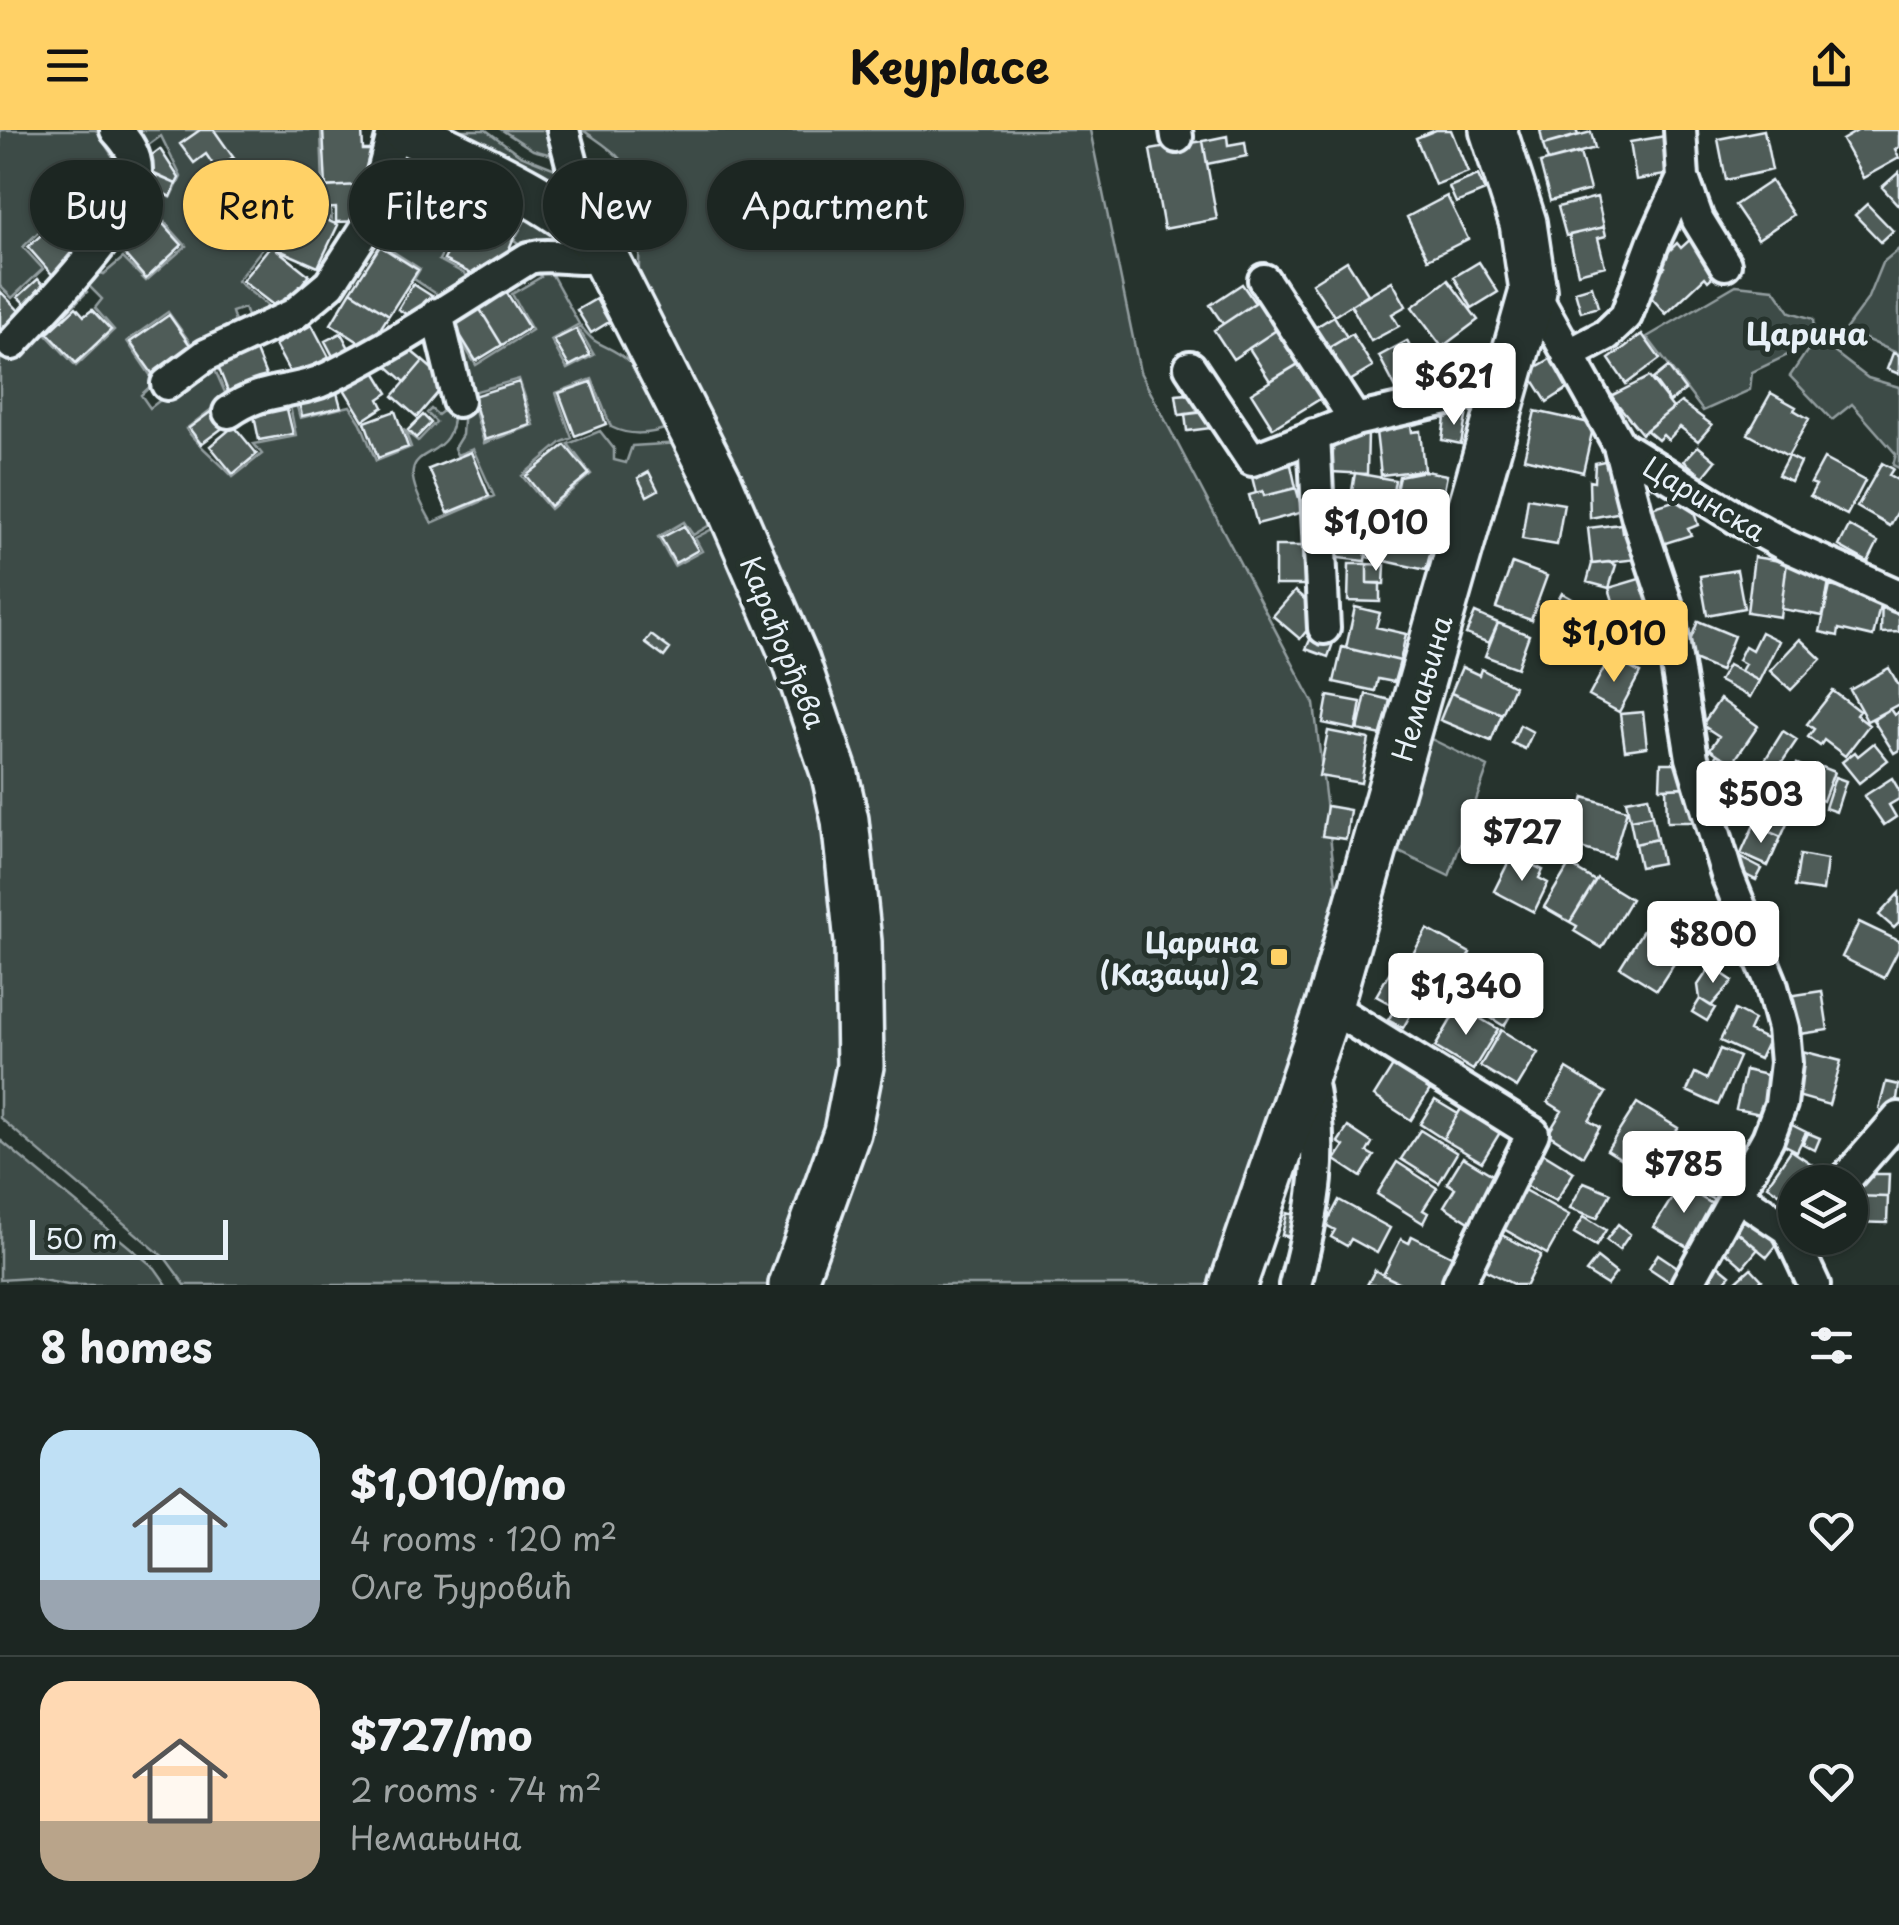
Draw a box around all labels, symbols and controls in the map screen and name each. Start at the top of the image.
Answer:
text: Keyplace [849,31,1050,99]
icon: menu [40,38,95,93]
icon: share [1804,38,1859,93]
chip: Buy [30,160,163,250]
chip: Rent [183,160,329,250]
chip: Filters [349,160,523,250]
chip: New [543,160,687,250]
chip: Apartment [707,160,964,250]
district label: Царина [1746,310,1868,355]
pin: $621 [1395,343,1513,428]
text: $621 [1415,351,1493,399]
street label: Царинска [1636,445,1775,552]
pin: $1,010 [1295,489,1457,574]
text: $1,010 [1324,497,1428,545]
street label: Карађорђева [730,549,838,735]
pin: $1,010 [1533,600,1695,685]
text: $1,010 [1562,608,1666,656]
street label: Немањина [1380,610,1462,766]
pin: $503 [1702,761,1820,846]
text: $503 [1718,769,1804,817]
pin: $727 [1463,799,1581,884]
text: $727 [1483,807,1561,855]
pin: $800 [1654,901,1772,986]
text: $800 [1669,909,1757,957]
place label: Царина (Казаци) 2 [1100,920,1260,995]
marker: Царина (Казаци) 2 [1268,946,1290,968]
pin: $1,340 [1385,953,1547,1038]
text: $1,340 [1410,961,1522,1009]
pin: $785 [1625,1131,1743,1216]
text: $785 [1645,1139,1723,1187]
map controls [1778,1165,1868,1255]
button: layers [1778,1165,1868,1255]
scale bar [30,1215,228,1260]
text: 50 m [45,1216,118,1259]
text: 8 homes [40,1314,213,1377]
icon: filters [1804,1318,1859,1373]
text: $1,010/mo [350,1451,566,1514]
icon: home [120,1470,240,1590]
icon: heart [1804,1503,1859,1558]
text: 4 rooms · 120 m² [350,1514,617,1562]
text: Олге Ђуровић [350,1562,572,1610]
text: $727/mo [350,1702,533,1765]
icon: home [120,1721,240,1841]
icon: heart [1804,1754,1859,1809]
text: 2 rooms · 74 m² [350,1765,602,1813]
text: Немањина [350,1813,522,1861]

